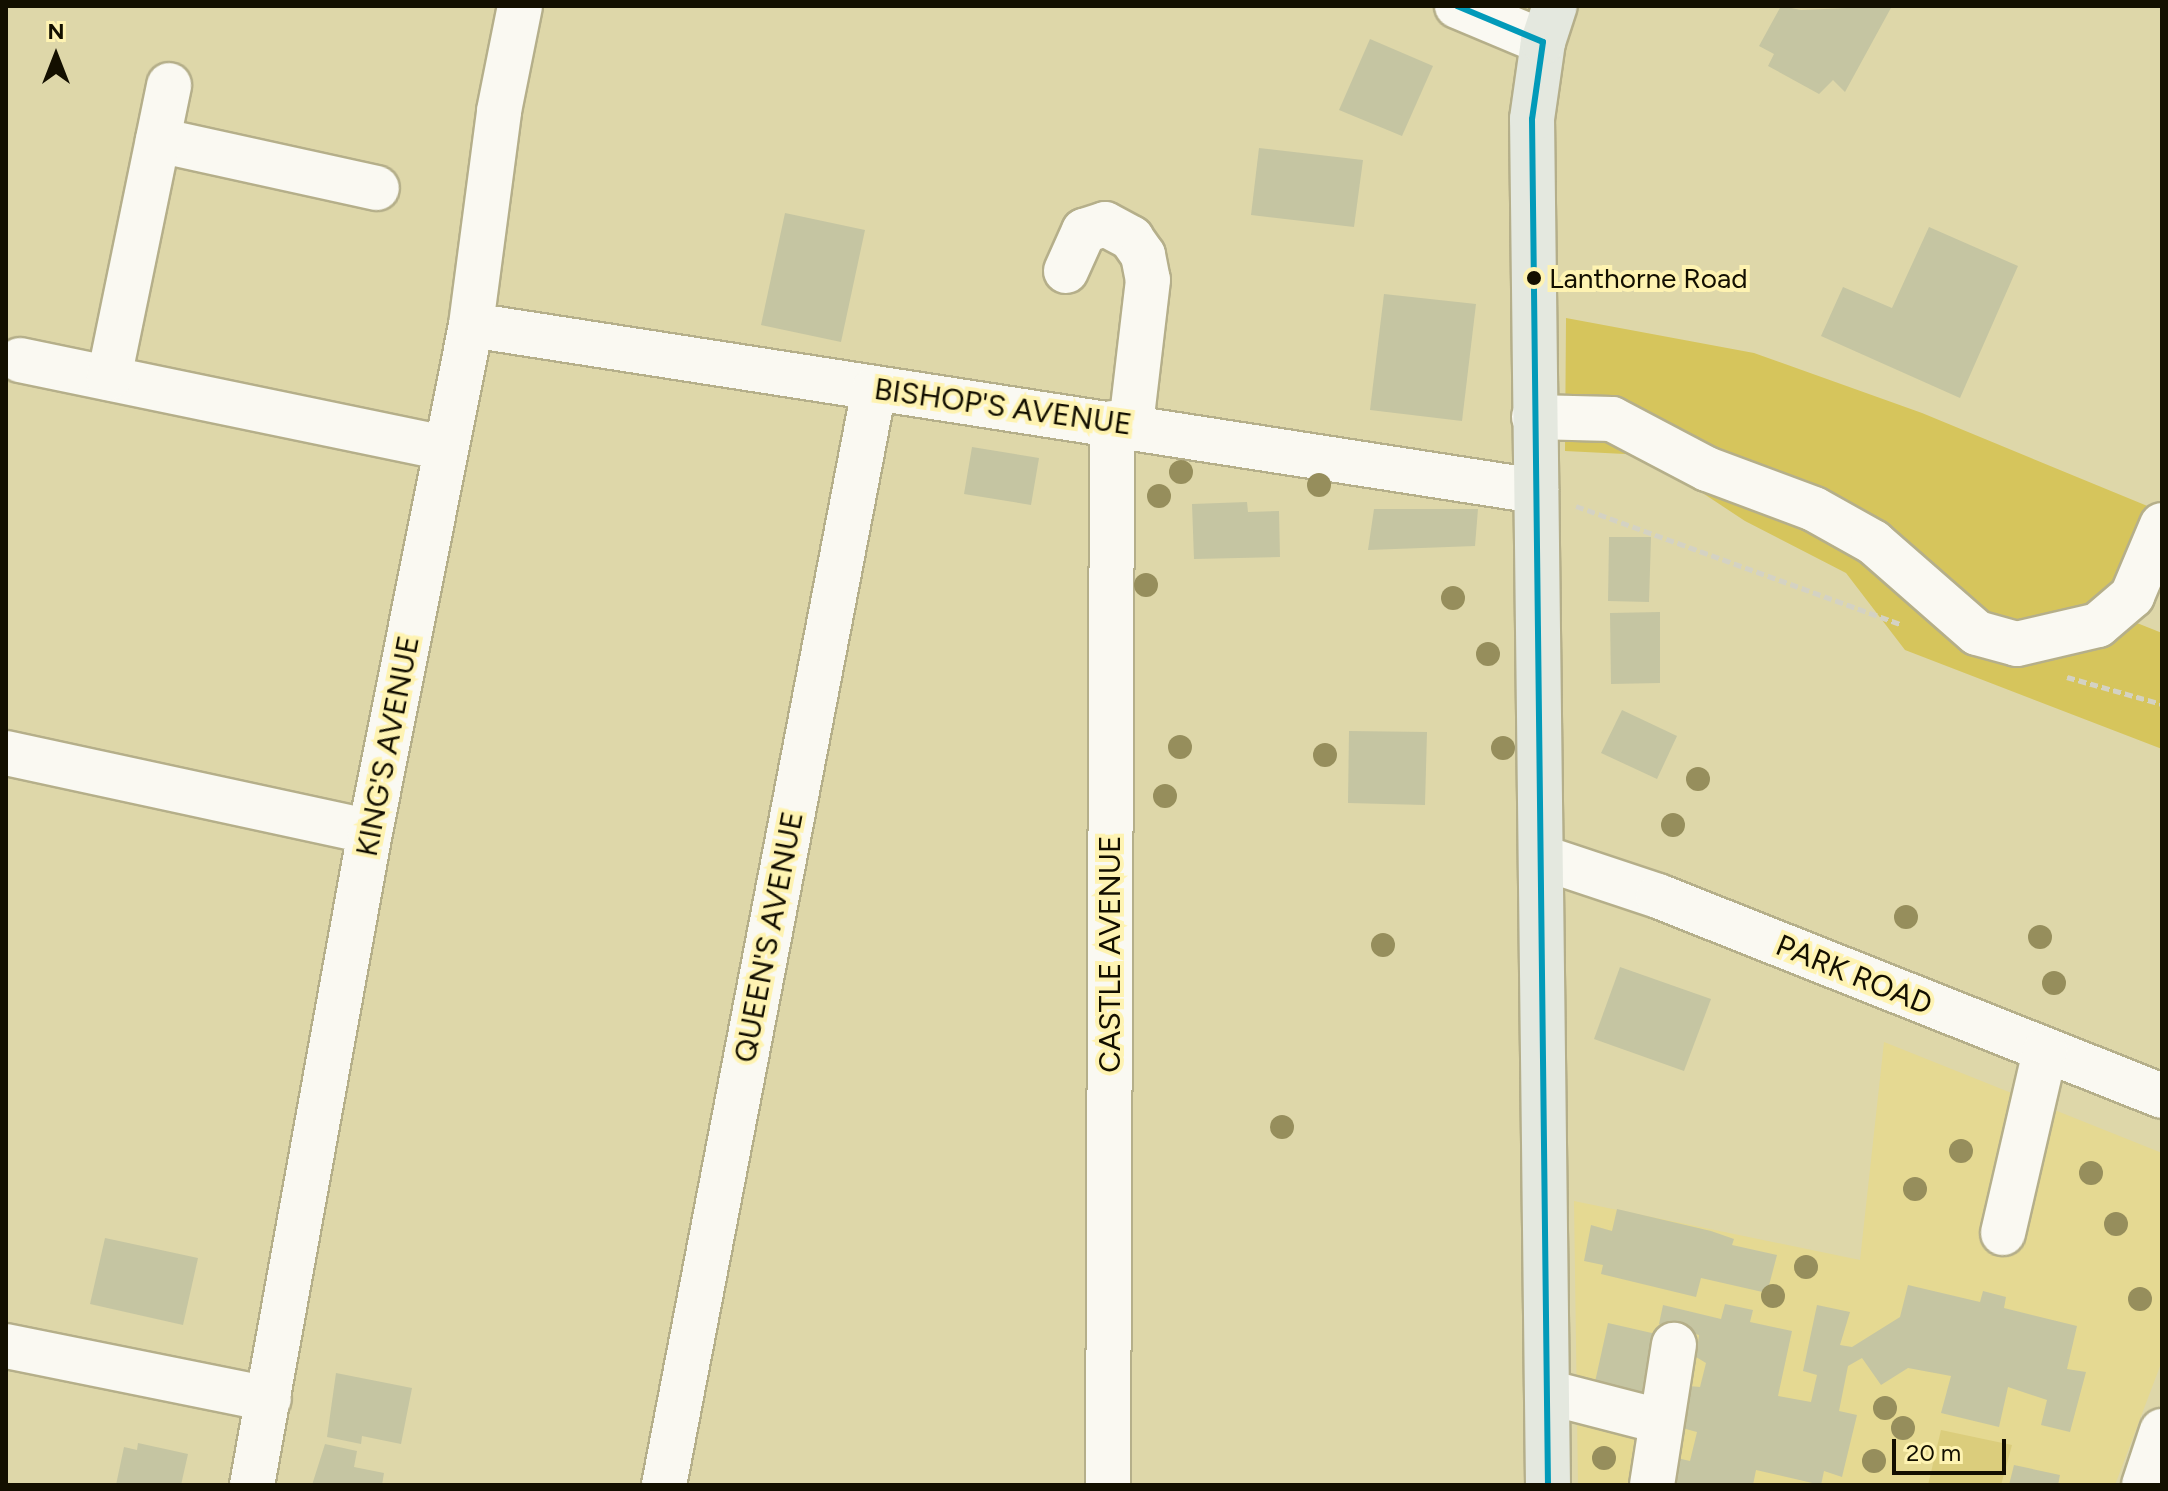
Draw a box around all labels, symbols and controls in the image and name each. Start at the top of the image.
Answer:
north arrow [16,16,96,96]
text: N [47,18,65,45]
place label: Lanthorne Road [1549,261,1748,295]
marker: Lanthorne Road [1526,270,1542,286]
street label: BISHOP'S AVENUE [872,371,1134,443]
street label: KING'S AVENUE [349,633,427,859]
street label: QUEEN'S AVENUE [727,808,811,1066]
street label: CASTLE AVENUE [1092,835,1128,1073]
street label: PARK ROAD [1771,927,1937,1023]
scale bar [1896,1423,2010,1473]
text: 20 m [1906,1438,1961,1467]

